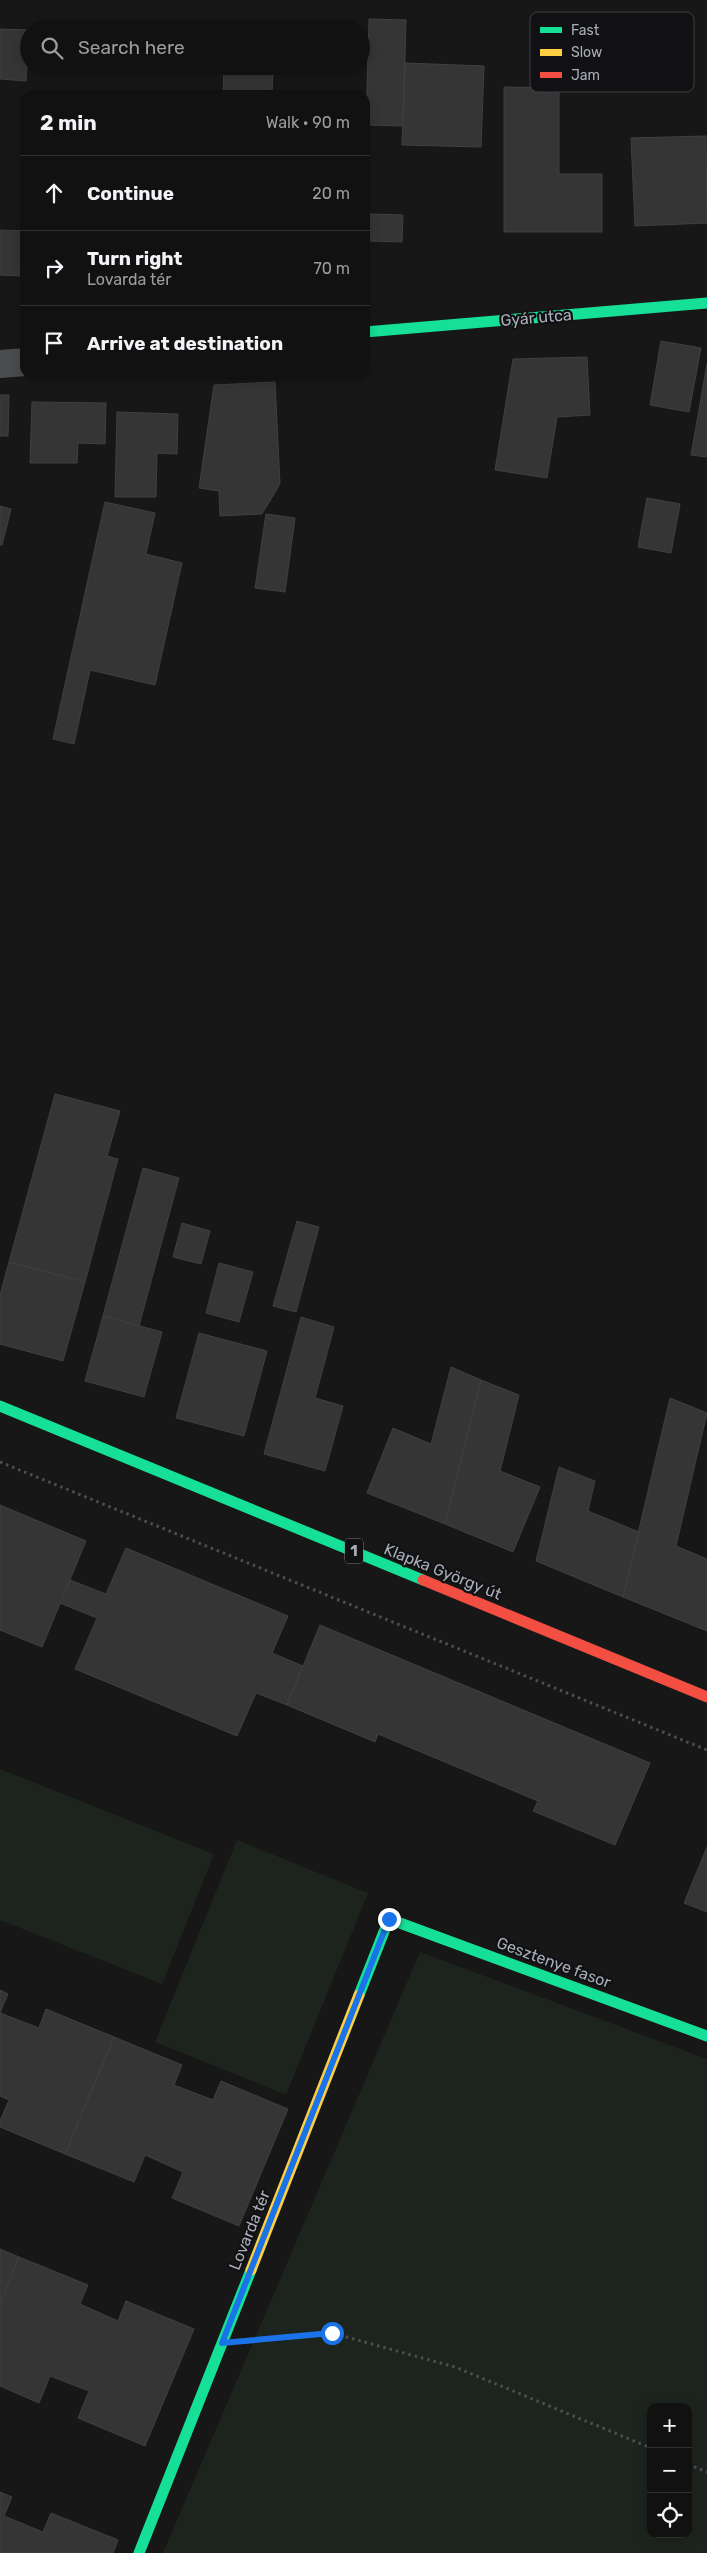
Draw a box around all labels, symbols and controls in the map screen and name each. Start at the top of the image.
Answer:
legend [530,12,694,92]
search box [20,20,370,75]
text: Fast [571,22,600,39]
icon: search [38,34,66,62]
text: Search here [78,36,185,59]
text: Slow [571,44,602,61]
text: Jam [571,67,600,84]
text: 2 min [40,110,97,135]
text: Walk · 90 m [266,113,350,132]
icon: ahead [40,179,68,207]
text: Continue [87,182,174,205]
text: 20 m [312,184,350,203]
text: Turn right [87,247,182,270]
icon: right [40,254,68,282]
text: 70 m [313,259,350,278]
text: Lovarda tér [87,270,171,289]
street label: Gyár utca [500,305,572,330]
icon: arrive [40,329,68,357]
text: Arrive at destination [87,332,283,355]
road number: 1 [345,1538,363,1564]
street label: Klapka György út [381,1539,504,1604]
route end [378,1908,401,1931]
street label: Gesztenye fasor [494,1933,614,1992]
street label: Lovarda tér [225,2188,274,2273]
route start [321,2322,344,2345]
map controls [647,2403,692,2538]
button: + [647,2403,692,2448]
button: − [647,2448,692,2493]
button: locate [647,2493,692,2538]

